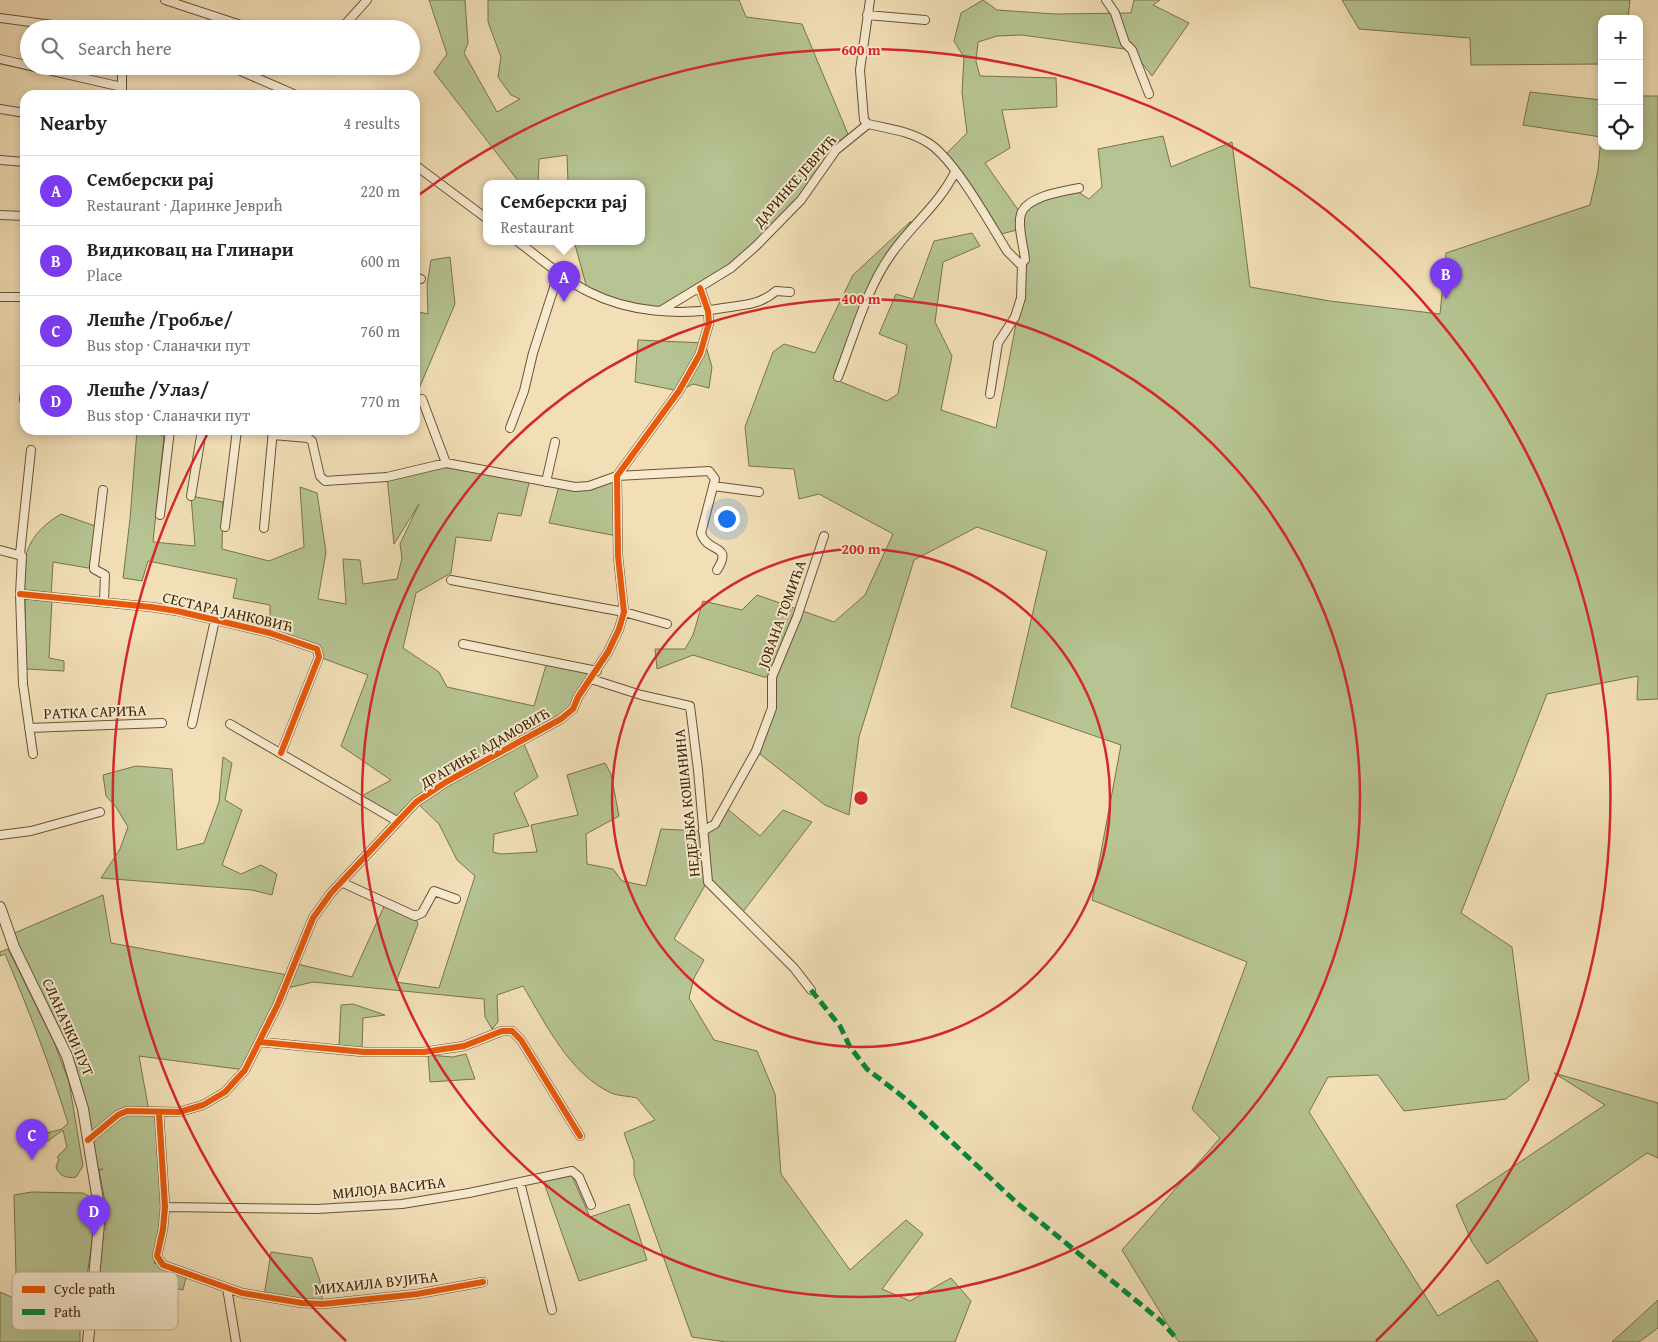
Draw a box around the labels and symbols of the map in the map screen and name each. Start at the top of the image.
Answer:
text: 600 m [841,39,881,60]
street label: ДАРИНКЕ ЈЕВРИЋ [748,130,841,232]
pin: B [1430,258,1462,299]
pin: A [548,261,580,302]
text: 400 m [841,288,881,309]
your location [714,506,740,532]
text: 200 m [841,538,881,559]
street label: ЈОВАНА ТОМИЋА [752,557,811,673]
street label: СЕСТАРА ЈАНКОВИЋ [161,586,296,637]
street label: РАТКА САРИЋА [43,699,147,724]
street label: ДРАГИЊЕ АДАМОВИЋ [415,702,554,794]
street label: НЕДЕЉКА КОШАНИНА [668,728,705,878]
centre of rings [852,789,870,807]
street label: СЛАНАЧКИ ПУТ [38,975,100,1079]
pin: C [16,1119,48,1160]
street label: МИЛОЈА ВАСИЋА [331,1171,447,1204]
pin: D [78,1195,110,1236]
street label: МИХАИЛА ВУЈИЋА [313,1266,439,1299]
legend [12,1272,178,1330]
text: Cycle path [54,1279,115,1299]
text: Path [54,1302,81,1322]

